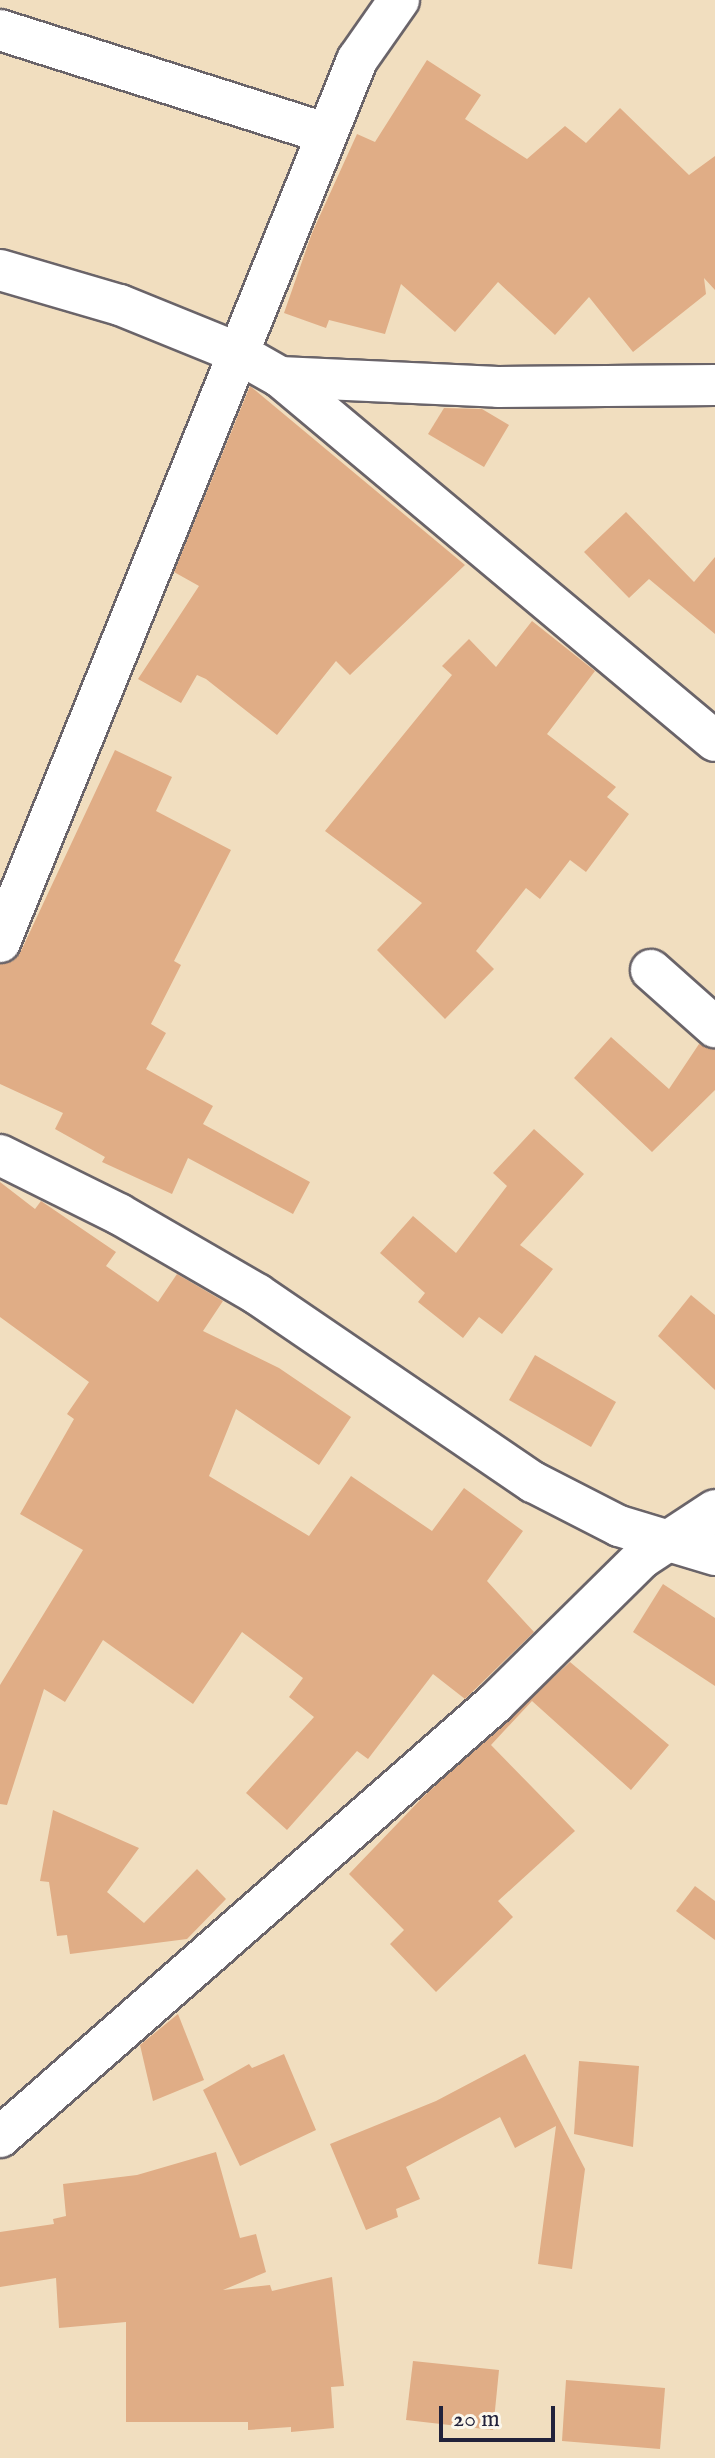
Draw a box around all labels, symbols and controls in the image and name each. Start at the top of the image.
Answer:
scale bar [443,2390,559,2440]
text: 20 m [453,2404,500,2435]

